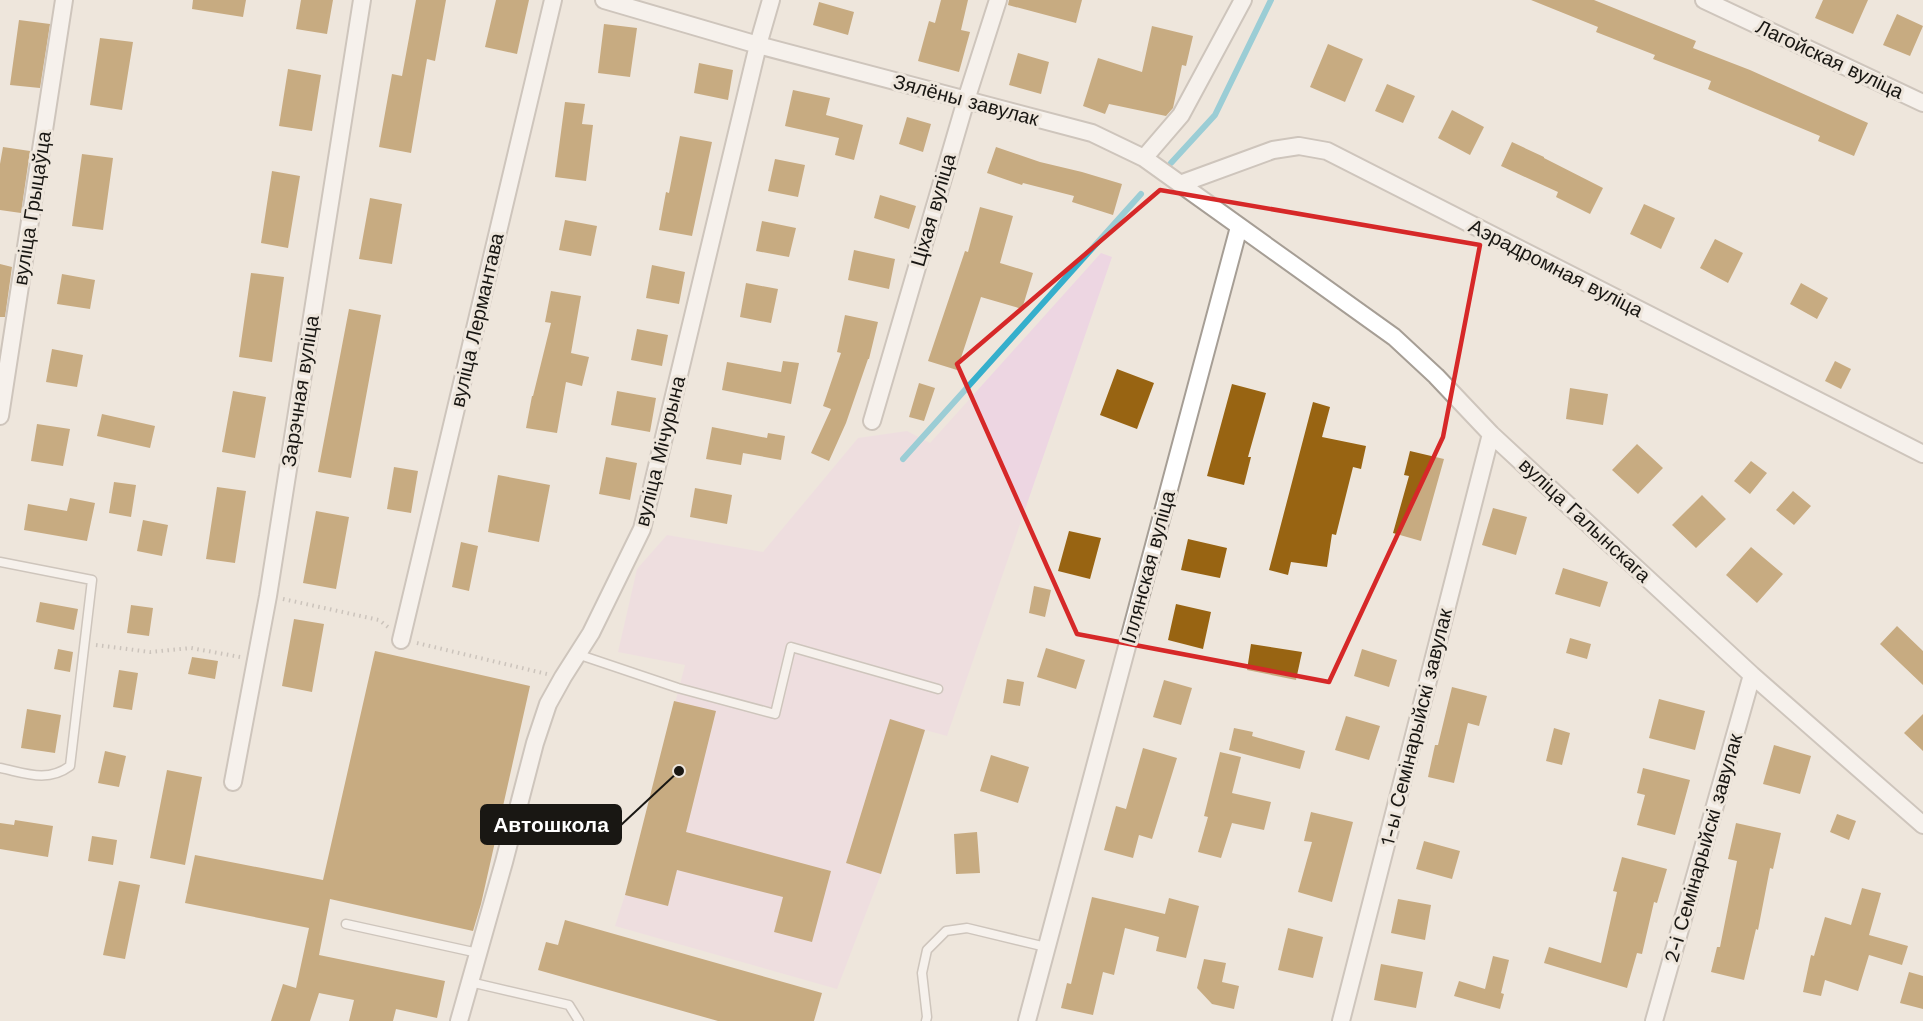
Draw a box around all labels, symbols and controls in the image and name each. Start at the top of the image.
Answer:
street label: Лагойская вуліца [1753,14,1908,104]
street label: Зялёны завулак [891,69,1042,131]
street label: вуліца Грыцаўца [8,128,56,287]
street label: Ціхая вуліца [905,150,961,269]
street label: Аэрадромная вуліца [1465,214,1648,323]
street label: вуліца Лермантава [445,230,509,409]
street label: Зарэчная вуліца [276,313,324,469]
street label: вуліца Мічурына [630,372,691,529]
street label: вуліца Галынскага [1514,453,1657,588]
street label: Іллянская вуліца [1116,487,1180,646]
street label: 1-ы Семінарыйскі завулак [1375,606,1457,848]
street label: 2-і Семінарыйскі завулак [1659,731,1747,965]
callout: Автошкола [481,805,621,844]
text: Автошкола [493,812,609,837]

